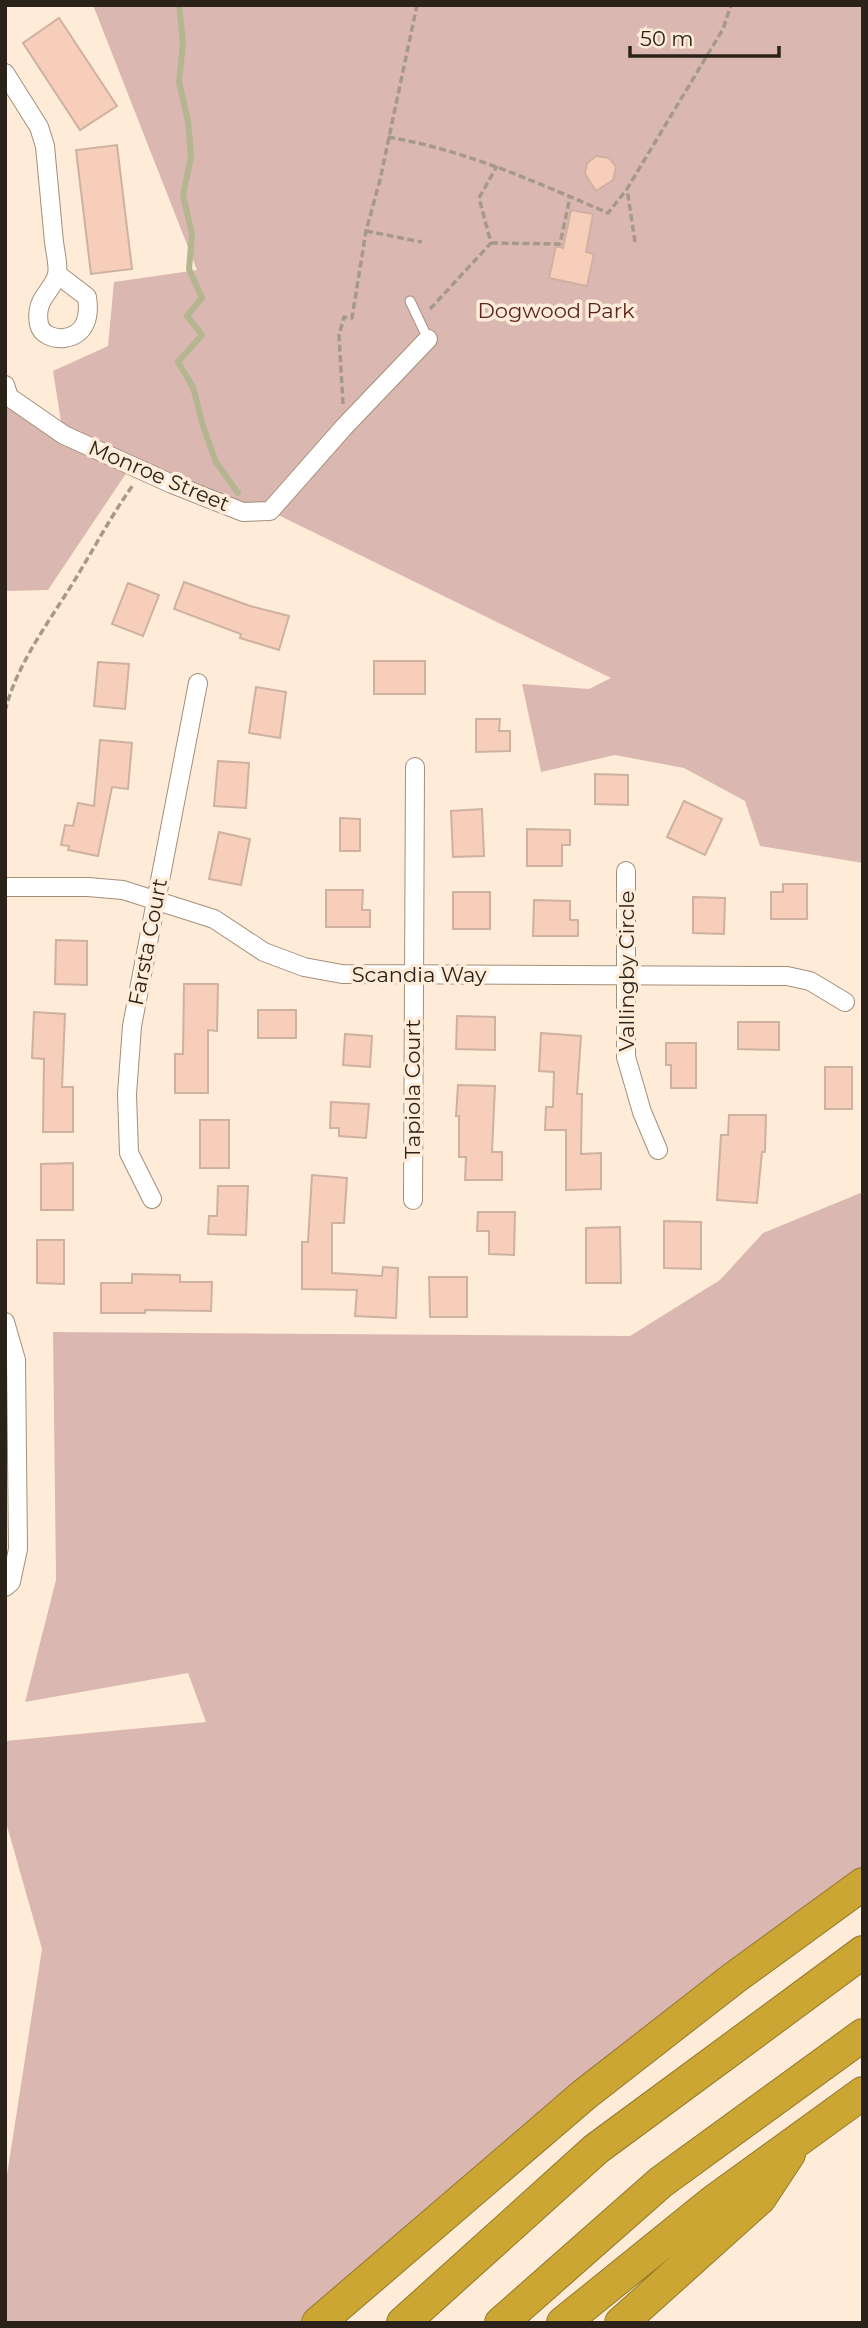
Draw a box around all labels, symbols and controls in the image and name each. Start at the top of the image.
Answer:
scale bar [630,14,779,58]
text: 50 m [640,26,694,51]
park label: Dogwood Park [477,298,635,323]
street label: Monroe Street [85,435,233,516]
street label: Farsta Court [123,876,172,1008]
street label: Vallingby Circle [614,891,639,1051]
street label: Scandia Way [352,962,487,987]
street label: Tapiola Court [400,1019,425,1159]

